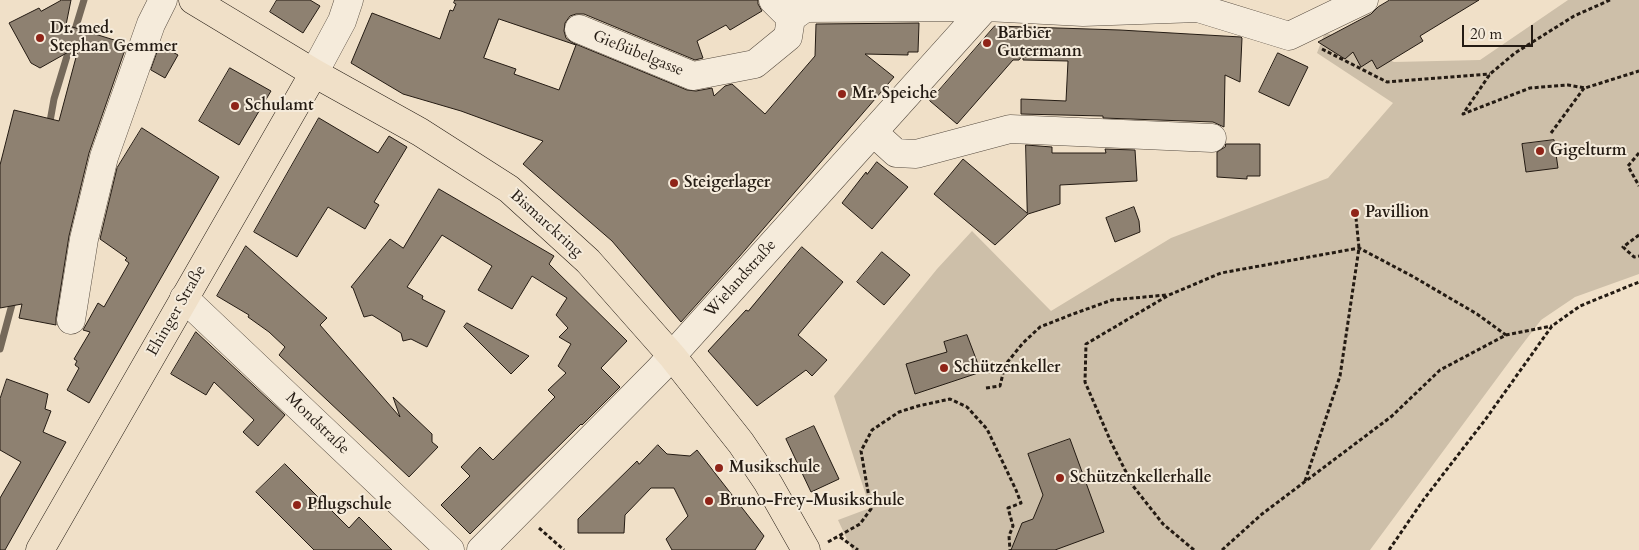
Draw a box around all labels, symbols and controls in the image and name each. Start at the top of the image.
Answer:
scale bar [1464,15,1535,47]
place label: Dr. med. Stephan Gemmer [50,19,177,57]
place label: Barbier Gutermann [997,24,1082,62]
text: 20 m [1470,24,1502,44]
street label: Gießübelgasse [590,27,686,81]
marker: Dr. med. Stephan Gemmer [34,32,46,44]
marker: Barbier Gutermann [981,37,993,49]
place label: Mr. Speiche [852,84,938,104]
marker: Mr. Speiche [836,88,848,100]
place label: Schulamt [245,96,314,116]
marker: Schulamt [229,100,241,112]
place label: Gigelturm [1550,141,1626,161]
marker: Gigelturm [1534,145,1546,157]
place label: Steigerlager [684,173,770,193]
marker: Steigerlager [668,177,680,189]
street label: Bismarckring [506,186,586,262]
place label: Pavillion [1365,203,1429,223]
marker: Pavillion [1349,207,1361,219]
street label: Wielandstraße [701,236,781,322]
street label: Ehinger Straße [143,262,211,360]
place label: Schützenkeller [954,358,1061,378]
marker: Schützenkeller [938,362,950,374]
street label: Mondstraße [281,389,353,459]
place label: Musikschule [729,458,820,478]
marker: Musikschule [713,462,725,474]
place label: Schützenkellerhalle [1070,468,1212,488]
marker: Schützenkellerhalle [1054,472,1066,484]
place label: Bruno-Frey-Musikschule [719,491,905,511]
place label: Pflugschule [307,495,392,515]
marker: Bruno-Frey-Musikschule [703,495,715,507]
marker: Pflugschule [291,499,303,511]

